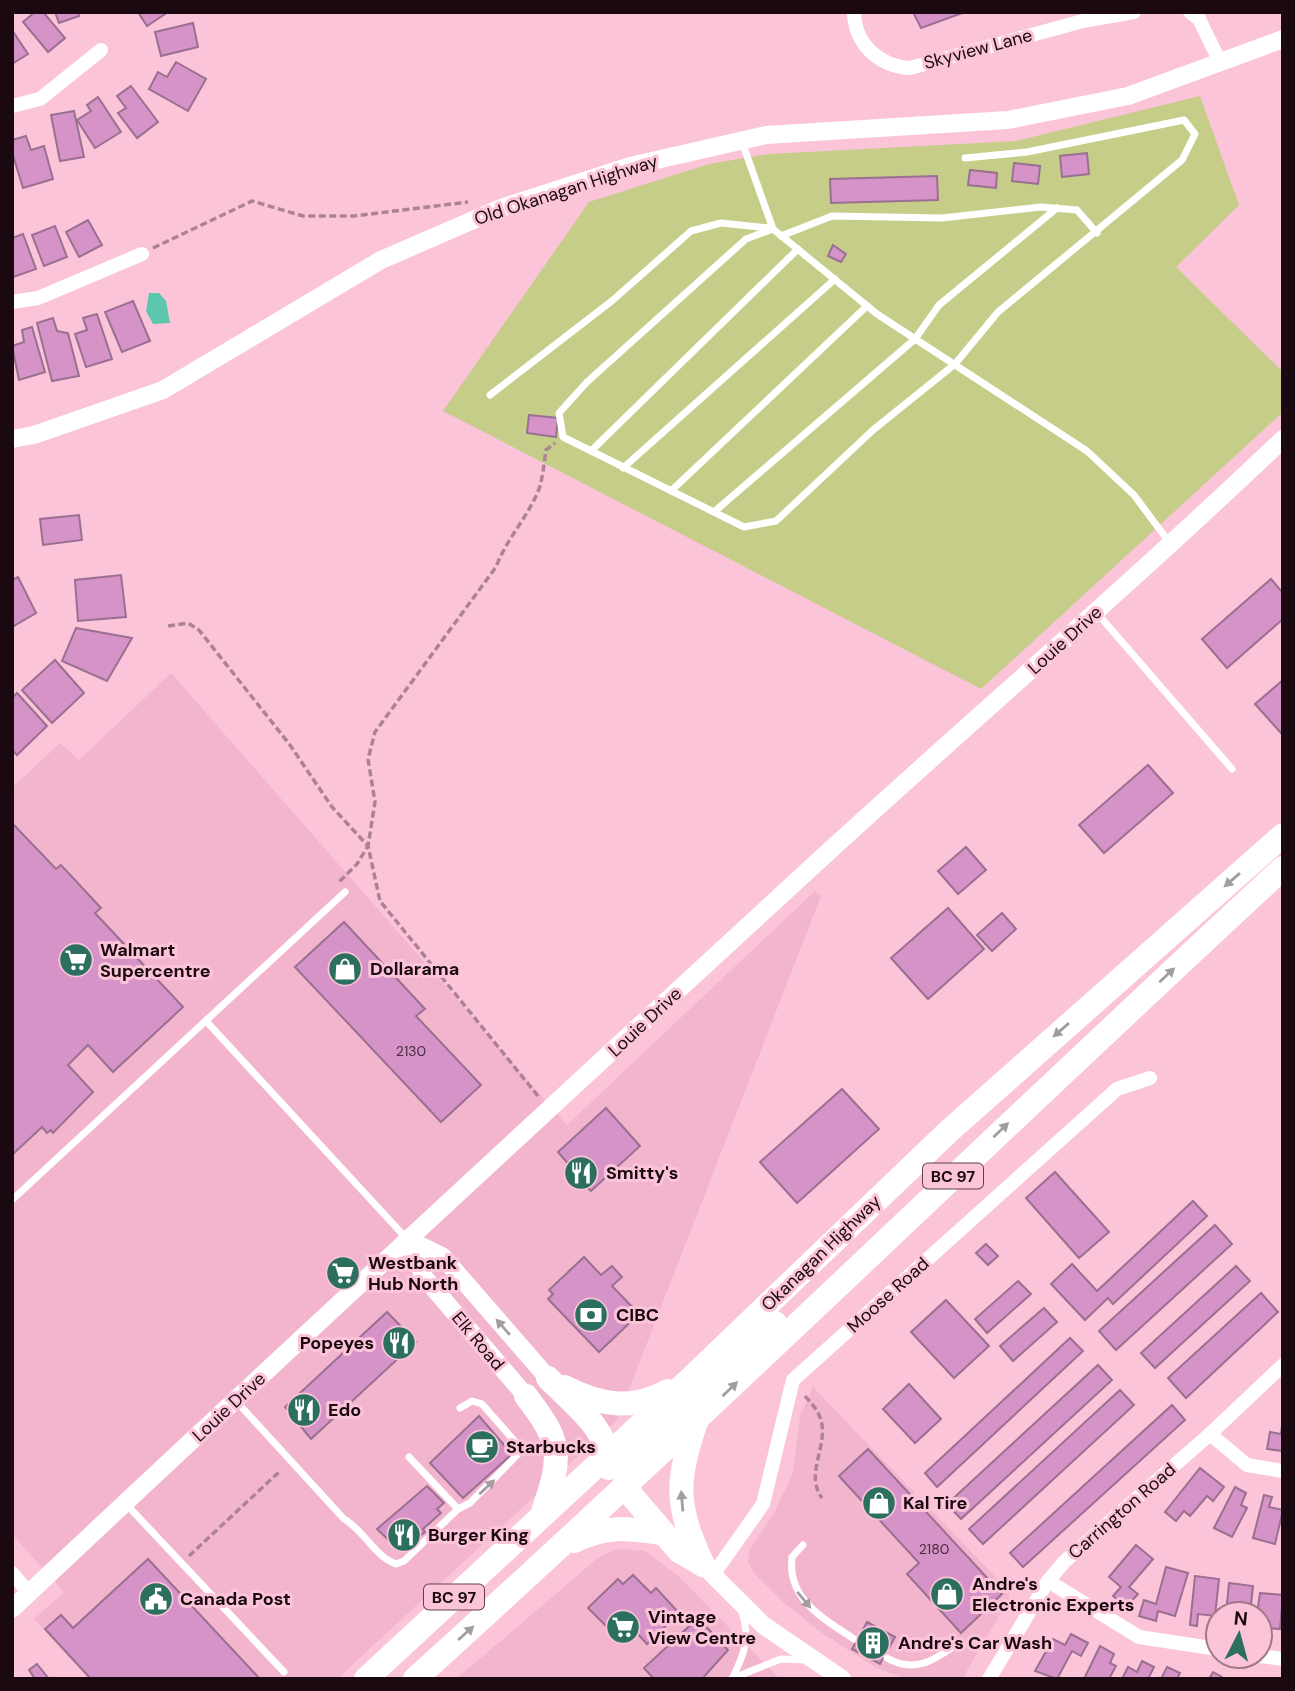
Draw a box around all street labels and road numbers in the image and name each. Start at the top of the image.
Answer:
street label: Skyview Lane [921,23,1035,75]
street label: Old Okanagan Highway [471,149,661,231]
street label: Louie Drive [1023,600,1107,680]
street label: Louie Drive [603,982,687,1062]
road number: BC 97 [923,1164,983,1188]
street label: Okanagan Highway [756,1190,886,1316]
street label: Moose Road [842,1252,934,1338]
street label: Elk Road [446,1306,510,1376]
street label: Louie Drive [187,1367,271,1447]
street label: Carrington Road [1063,1458,1181,1564]
road number: BC 97 [424,1584,484,1610]

